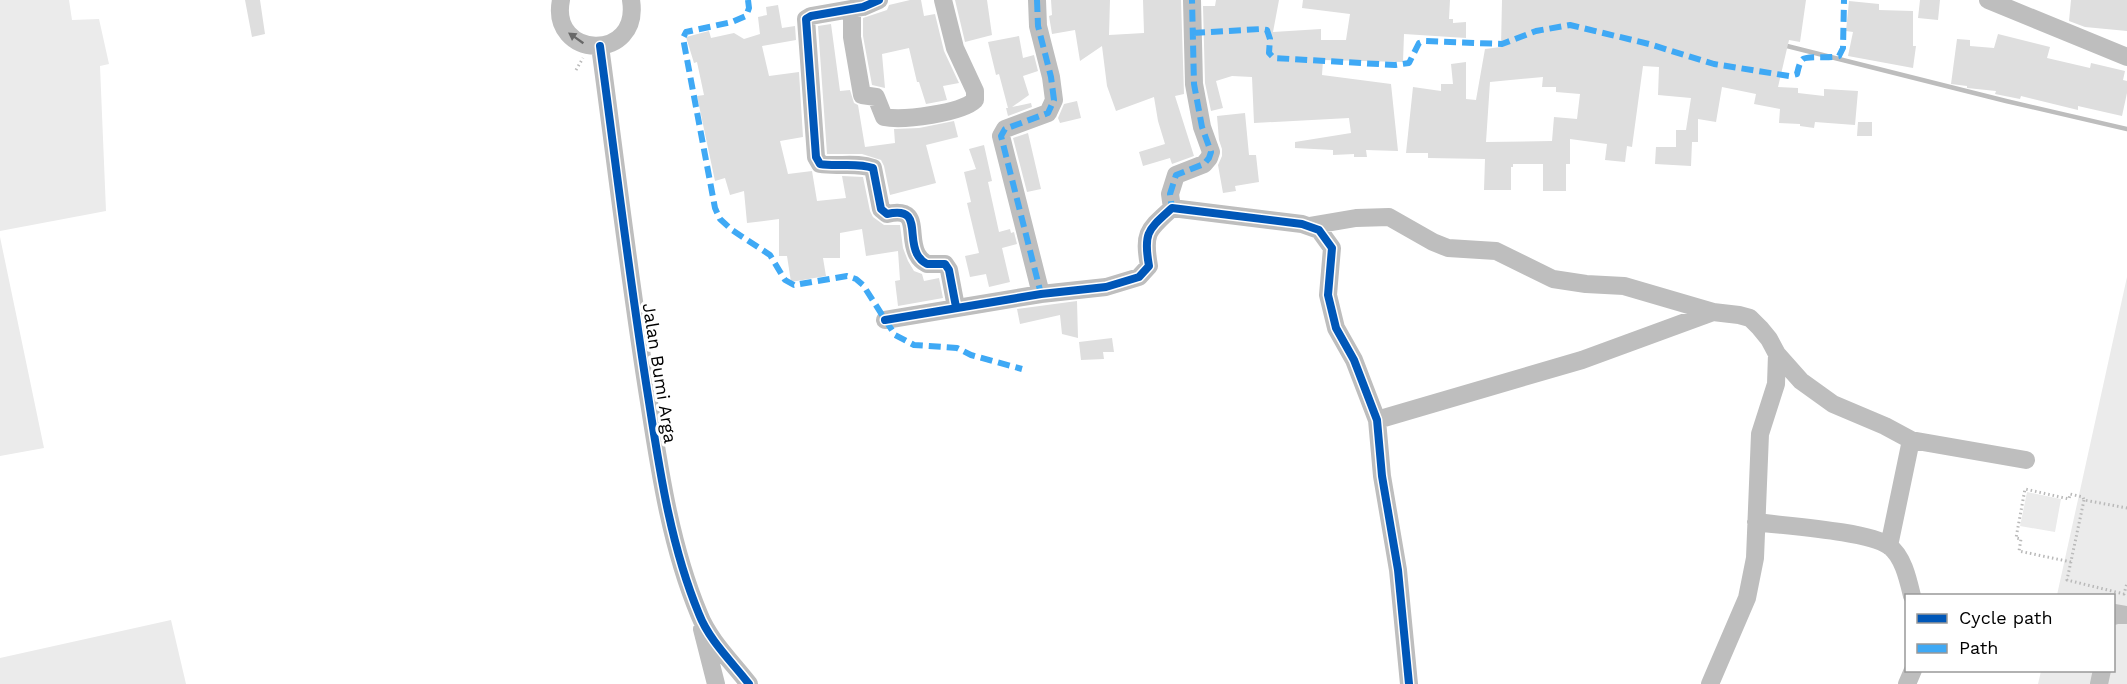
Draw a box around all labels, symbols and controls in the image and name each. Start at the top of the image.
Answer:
one-way arrow [568,32,584,44]
street label: Jalan Bumi Arga [639,301,681,445]
legend [1905,594,2115,672]
text: Cycle path [1959,607,2053,628]
text: Path [1959,637,1999,658]

